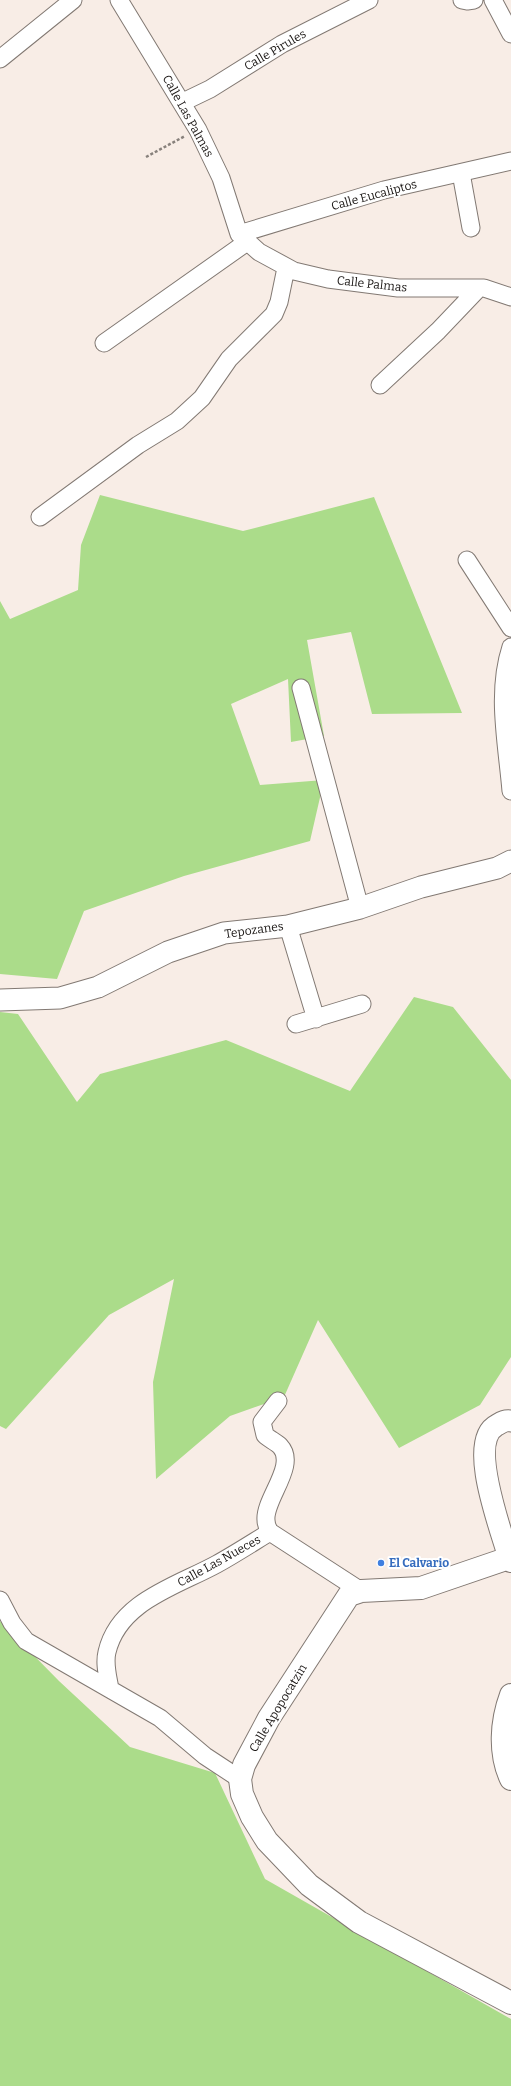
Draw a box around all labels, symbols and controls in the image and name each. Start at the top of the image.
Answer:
street label: Calle Pirules [242,27,309,73]
street label: Calle Las Palmas [160,72,216,160]
street label: Calle Eucaliptos [330,177,419,213]
street label: Calle Palmas [336,273,408,295]
street label: Tepozanes [224,919,285,941]
street label: Calle Las Nueces [175,1532,263,1590]
place label: El Calvario [389,1556,449,1570]
marker: El Calvario [376,1558,386,1568]
street label: Calle Apopocatzin [246,1661,310,1755]

